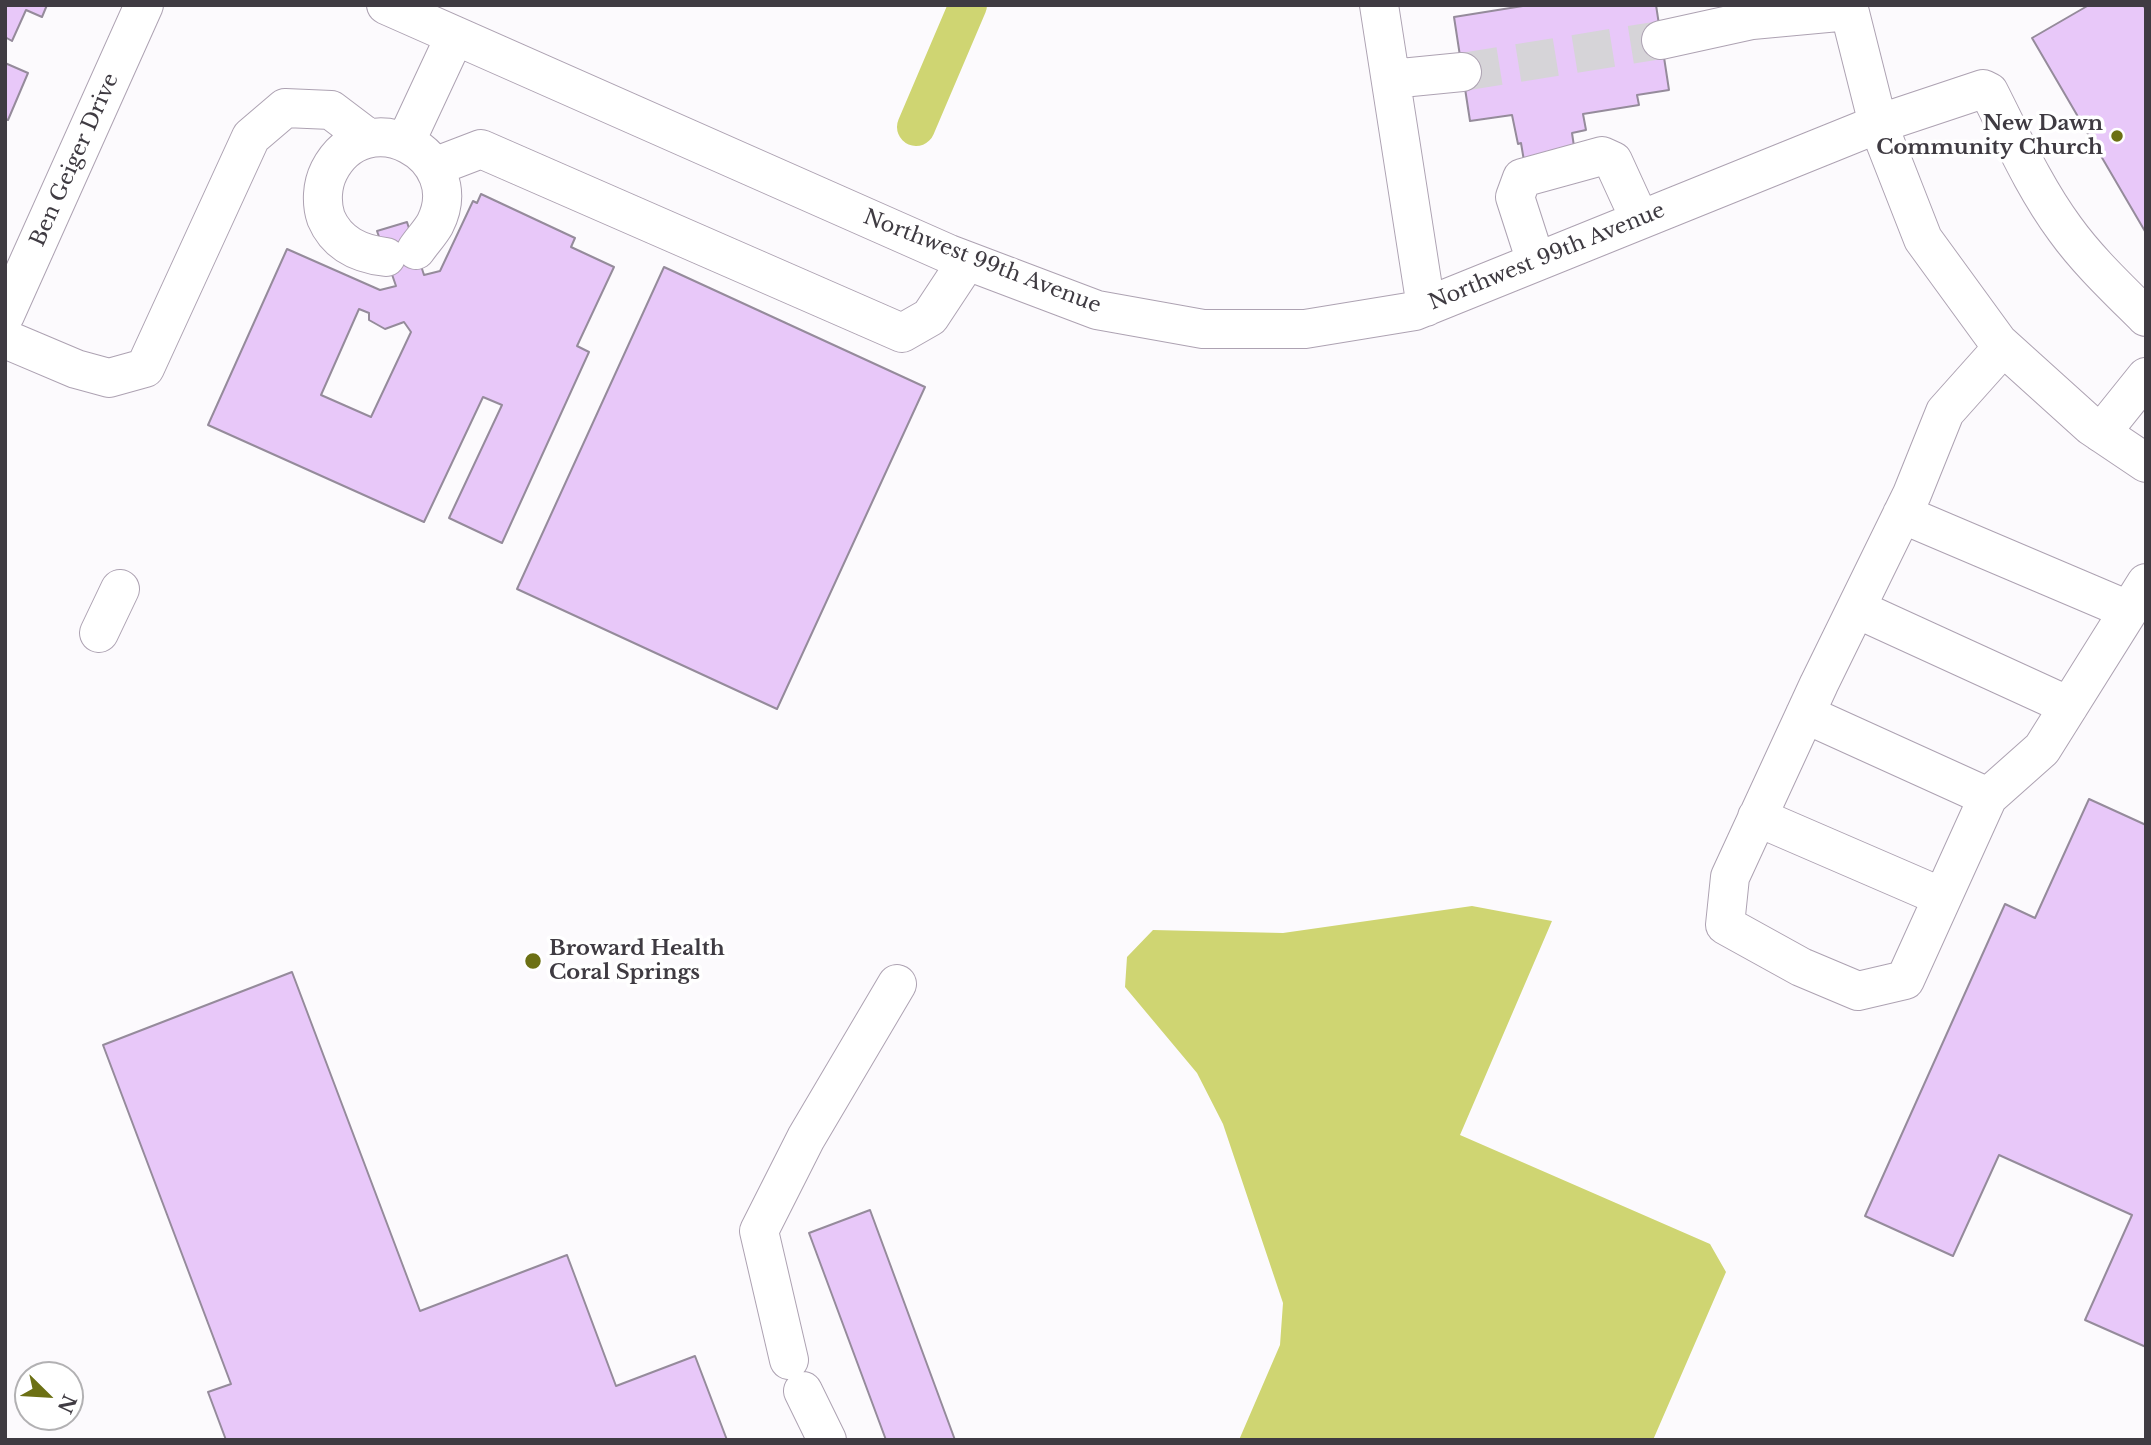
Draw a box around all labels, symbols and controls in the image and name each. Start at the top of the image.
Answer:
street label: Ben Geiger Drive [26,70,124,250]
place label: New Dawn Community Church [1876,111,2103,161]
marker: New Dawn Community Church [2109,128,2125,144]
street label: Northwest 99th Avenue [1425,198,1669,316]
street label: Northwest 99th Avenue [860,205,1104,319]
place label: Broward Health Coral Springs [549,936,725,986]
marker: Broward Health Coral Springs [523,951,543,971]
north arrow [14,1361,84,1431]
text: N [53,1391,81,1417]

